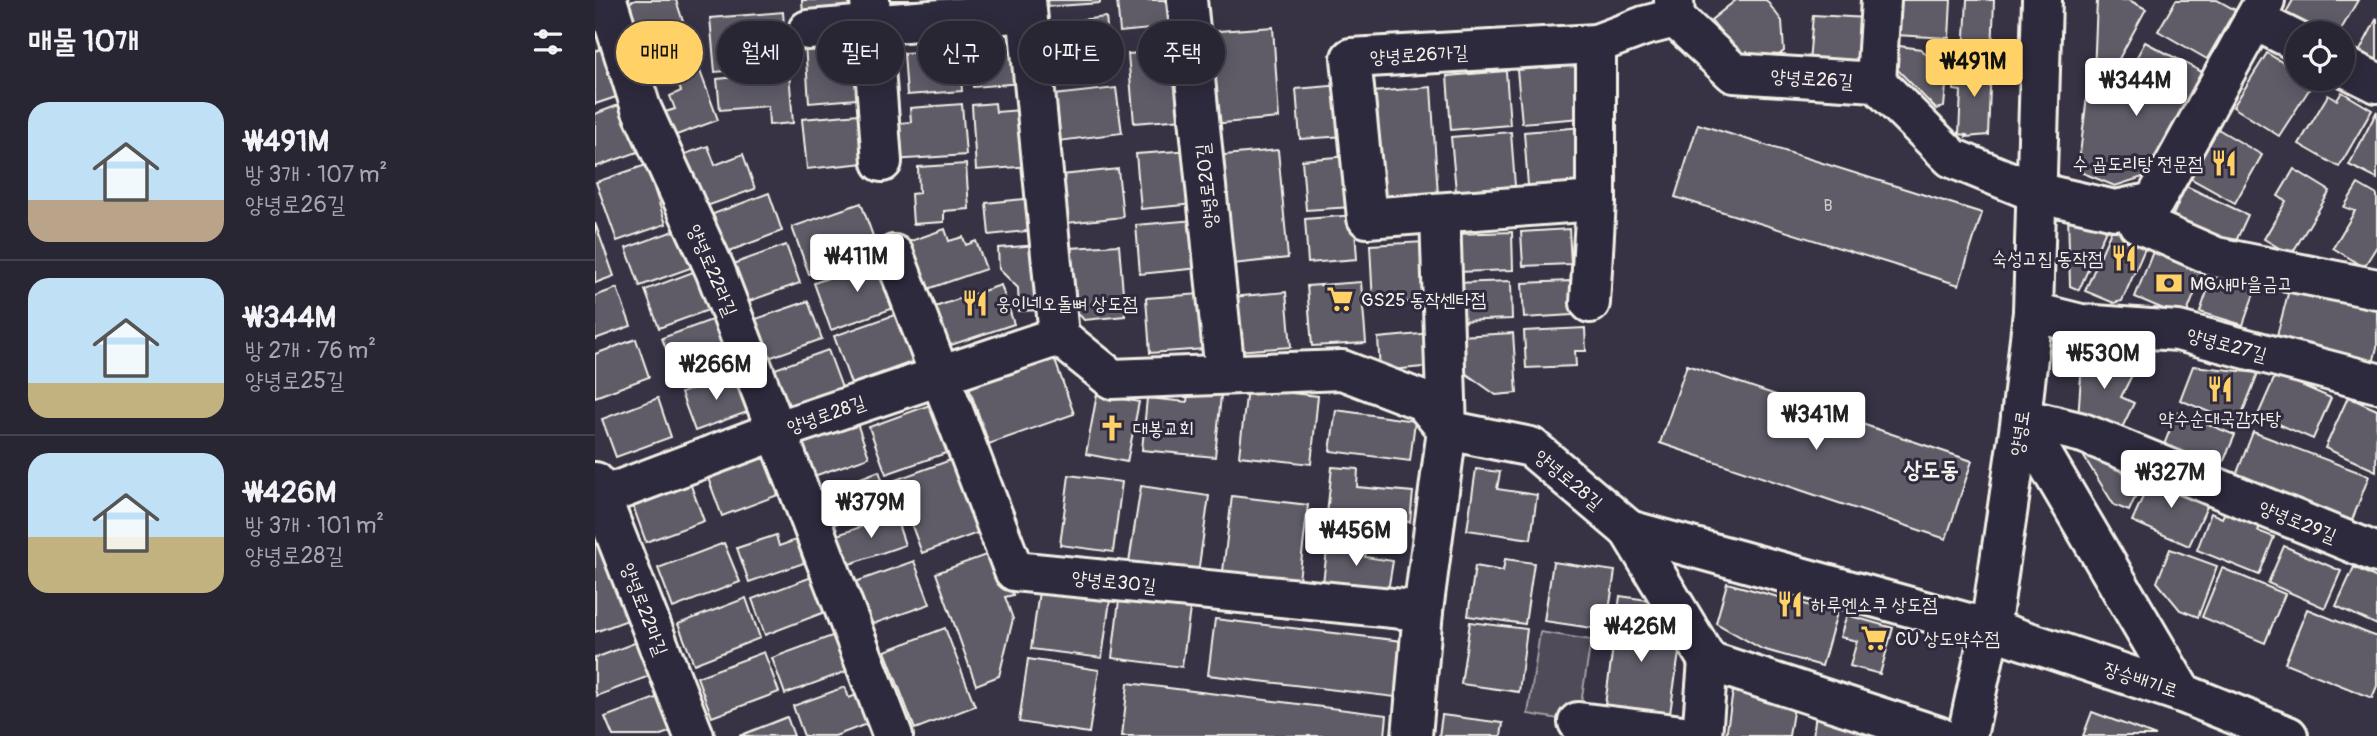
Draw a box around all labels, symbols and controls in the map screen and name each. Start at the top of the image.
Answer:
chip: 매매 [616,21,703,84]
chip: 월세 [717,21,803,84]
chip: 필터 [817,21,904,84]
chip: 신규 [918,21,1005,84]
chip: 아파트 [1019,21,1124,84]
chip: 주택 [1138,21,1225,84]
map controls [2285,21,2355,91]
button: locate [2285,21,2355,91]
text: 매물 10개 [28,23,139,60]
icon: filters [529,23,567,61]
street label: 양녕로26가길 [1369,40,1469,70]
pin: ₩491M [1925,40,2023,99]
text: ₩491M [1942,47,2006,76]
pin: ₩344M [2087,58,2185,118]
street label: 양녕로26길 [1770,64,1854,94]
text: ₩344M [2101,66,2171,95]
text: ₩491M [245,123,329,160]
icon: home [84,130,168,214]
street label: 양녕로20길 [1191,142,1223,229]
restaurant icon: 수 곱도리탕 전문점 [2209,148,2239,178]
place label: 수 곱도리탕 전문점 [2072,152,2203,176]
text: 방 3개 · 107 m² [245,160,387,189]
text: 양녕로26길 [245,190,345,219]
house number: B [1823,196,1833,216]
street label: 양녕로22라길 [682,221,742,320]
pin: ₩411M [808,234,906,294]
text: ₩411M [826,242,888,271]
restaurant icon: 숙성고집 동작점 [2109,243,2139,273]
place label: 숙성고집 동작점 [1992,247,2103,271]
bank icon: MG새마을금고 [2154,268,2184,298]
place label: MG새마을금고 [2190,272,2293,296]
supermarket icon: GS25 동작센타점 [1325,284,1355,314]
restaurant icon: 웅이네오돌뼈 상도점 [960,288,990,318]
place label: GS25 동작센타점 [1361,288,1486,312]
place label: 웅이네오돌뼈 상도점 [996,292,1138,316]
text: ₩344M [245,299,336,336]
icon: home [84,306,168,390]
street label: 양녕로27길 [2184,323,2269,367]
pin: ₩530M [2055,332,2153,391]
text: 방 2개 · 76 m² [245,336,376,365]
text: ₩530M [2068,339,2140,368]
pin: ₩266M [667,342,765,402]
text: ₩266M [681,350,751,379]
text: 양녕로25길 [245,366,344,395]
restaurant icon: 약수순대국감자탕 [2205,374,2235,404]
street label: 양녕로28길 [784,390,869,440]
pin: ₩341M [1767,392,1865,452]
text: ₩341M [1783,400,1849,429]
place label: 약수순대국감자탕 [2159,407,2282,431]
street label: 양녕로 [2005,409,2035,458]
church icon: 대봉교회 [1097,413,1127,443]
place label: 대봉교회 [1133,417,1194,441]
street label: 양녕로28길 [1529,444,1607,515]
pin: ₩327M [2122,450,2220,510]
district label: 상도동 [1903,455,1959,484]
text: ₩327M [2137,458,2205,487]
text: ₩426M [245,474,336,511]
pin: ₩379M [822,480,920,540]
icon: home [84,481,168,565]
text: ₩379M [837,488,905,517]
street label: 양녕로29길 [2255,496,2340,548]
pin: ₩456M [1307,508,1405,568]
text: 방 3개 · 101 m² [245,511,384,540]
text: ₩456M [1321,516,1391,545]
text: 양녕로28길 [245,541,343,570]
street label: 양녕로22마길 [615,559,673,659]
street label: 양녕로30길 [1070,566,1157,598]
restaurant icon: 하루엔소쿠 상도점 [1775,589,1805,619]
place label: 하루엔소쿠 상도점 [1811,593,1937,617]
pin: ₩426M [1592,604,1690,664]
text: ₩426M [1606,612,1676,641]
supermarket icon: CU 상도약수점 [1859,623,1889,653]
place label: CU 상도약수점 [1895,627,2000,651]
street label: 장승배기로 [2101,657,2181,703]

